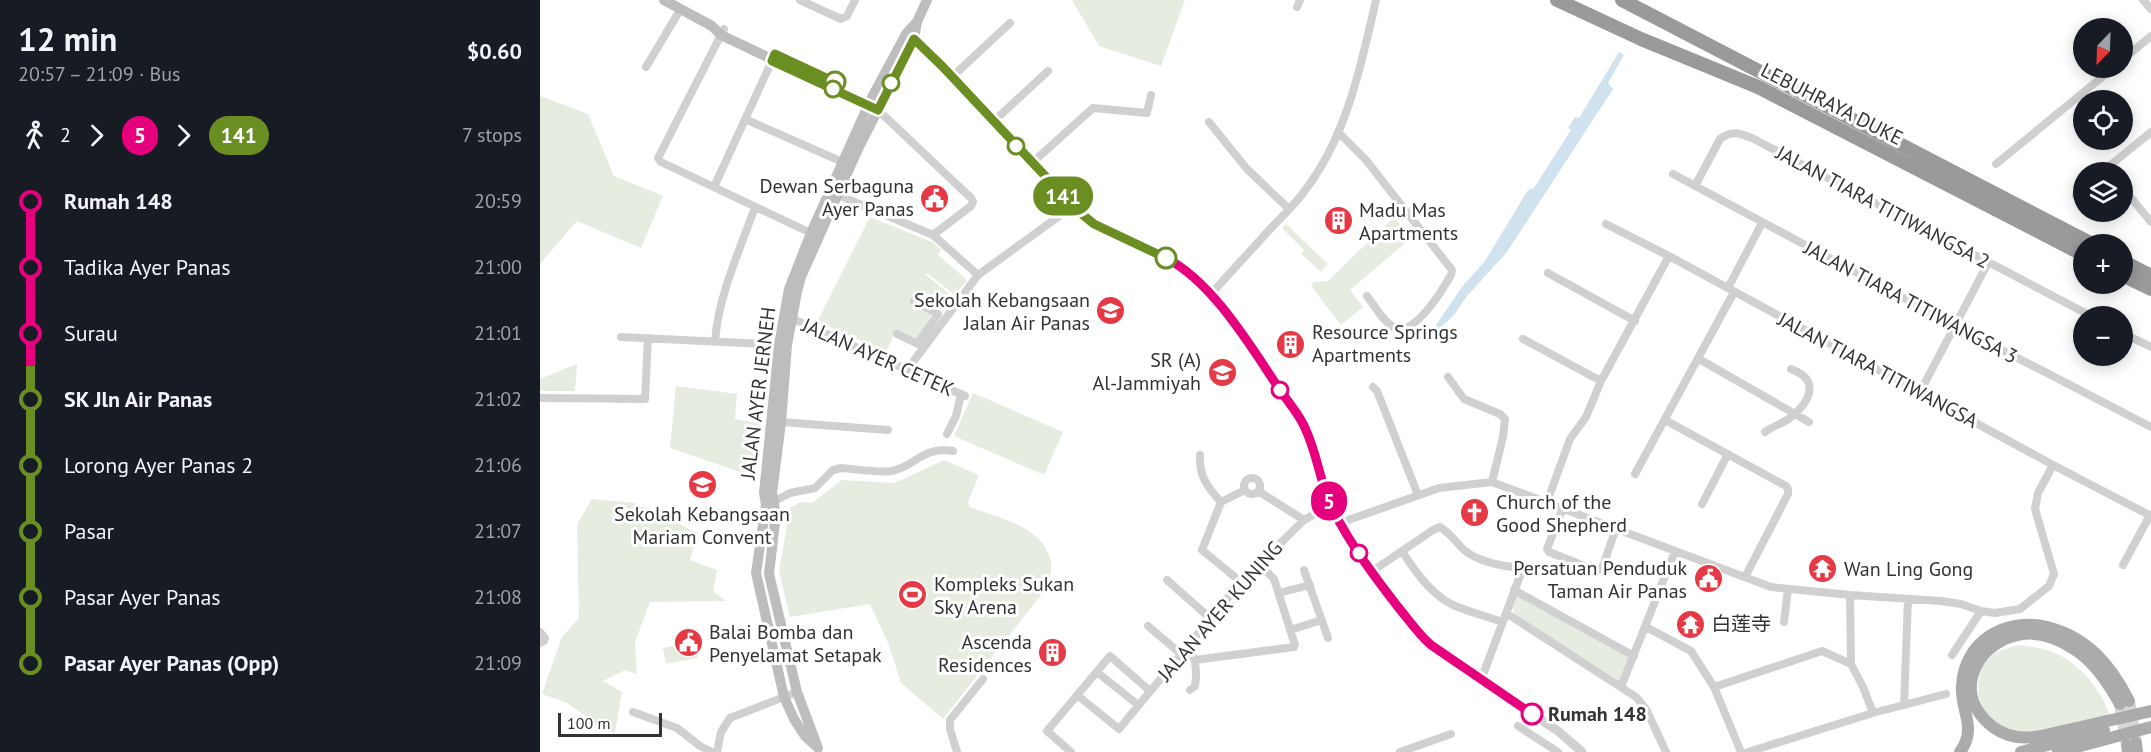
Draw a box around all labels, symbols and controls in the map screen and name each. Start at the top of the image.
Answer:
text: 12 min [18,17,117,60]
north arrow [2073,18,2133,78]
map controls [2073,18,2133,366]
text: $0.60 [467,37,522,65]
street label: LEBUHRAYA DUKE [1757,57,1907,151]
text: 20:57 – 21:09 · Bus [18,61,180,87]
unlabelled marker [824,71,846,93]
unlabelled marker [882,74,900,92]
unlabelled marker [824,80,842,98]
button: locate [2073,90,2133,150]
icon: walk [18,119,51,152]
icon: forward [80,119,113,152]
icon: forward [167,119,200,152]
text: 2 [60,122,71,148]
text: 5 [134,122,146,149]
text: 141 [221,122,257,149]
text: 7 stops [462,122,522,148]
unlabelled marker [1007,137,1025,155]
street label: JALAN TIARA TITIWANGSA 2 [1771,139,1994,274]
button: layers [2073,162,2133,222]
place label: Dewan Serbaguna Ayer Panas [759,173,914,222]
line badge: 141 [1028,176,1098,216]
public building icon: Dewan Serbaguna Ayer Panas [919,182,951,214]
text: 141 [1045,183,1081,210]
text: Rumah 148 [64,187,173,215]
text: 20:59 [474,188,522,214]
place label: Madu Mas Apartments [1359,197,1458,246]
building icon: Madu Mas Apartments [1322,205,1354,237]
button: + [2073,234,2133,294]
street label: JALAN TIARA TITIWANGSA 3 [1799,235,2023,369]
unlabelled marker [1155,247,1177,269]
text: Tadika Ayer Panas [64,253,230,281]
text: 21:00 [474,254,522,280]
place label: Sekolah Kebangsaan Jalan Air Panas [914,287,1090,336]
school or university icon: Sekolah Kebangsaan Jalan Air Panas [1095,295,1127,327]
street label: JALAN AYER JERNEH [734,305,781,482]
button: − [2073,306,2133,366]
street label: JALAN TIARA TITIWANGSA [1773,307,1983,433]
street label: JALAN AYER CETEK [797,311,958,402]
text: Surau [64,319,118,347]
place label: Resource Springs Apartments [1312,319,1458,368]
text: 21:01 [474,320,522,346]
building icon: Resource Springs Apartments [1275,328,1307,360]
place label: SR (A) Al-Jammiyah [1093,347,1201,396]
school or university icon: SR (A) Al-Jammiyah [1206,356,1238,388]
unlabelled marker [1271,381,1289,399]
text: SK Jln Air Panas [64,385,212,413]
text: 21:02 [474,386,522,412]
text: Lorong Ayer Panas 2 [64,451,253,479]
text: 21:06 [474,452,522,478]
school or university icon: Sekolah Kebangsaan Mariam Convent [686,468,718,500]
line badge: 5 [1310,482,1348,520]
text: 5 [1323,488,1335,515]
place label: Church of the Good Shepherd [1496,489,1627,538]
church icon: Church of the Good Shepherd [1459,497,1491,529]
place label: Sekolah Kebangsaan Mariam Convent [614,501,790,550]
text: Pasar [64,517,114,545]
text: 21:07 [474,518,522,544]
street label: JALAN AYER KUNING [1151,535,1288,687]
unlabelled marker [1350,544,1368,562]
temple icon: Wan Ling Gong [1807,553,1839,585]
place label: Persatuan Penduduk Taman Air Panas [1513,555,1687,604]
place label: Wan Ling Gong [1844,556,1973,582]
public building icon: Persatuan Penduduk Taman Air Panas [1692,563,1724,595]
place label: Kompleks Sukan Sky Arena [934,571,1074,620]
sports icon: Kompleks Sukan Sky Arena [897,579,929,611]
text: Pasar Ayer Panas [64,583,221,611]
text: 21:08 [474,584,522,610]
temple icon: 白莲寺 [1674,608,1706,640]
place label: 白莲寺 [1711,611,1771,637]
place label: Balai Bomba dan Penyelamat Setapak [709,619,882,668]
public building icon: Balai Bomba dan Penyelamat Setapak [672,627,704,659]
place label: Ascenda Residences [938,629,1032,678]
building icon: Ascenda Residences [1037,637,1069,669]
text: Pasar Ayer Panas (Opp) [64,649,279,677]
text: 21:09 [474,650,522,676]
place label: Rumah 148 [1548,701,1647,727]
marker: Rumah 148 [1521,703,1543,725]
scale bar [558,710,662,738]
text: 100 m [567,713,610,733]

